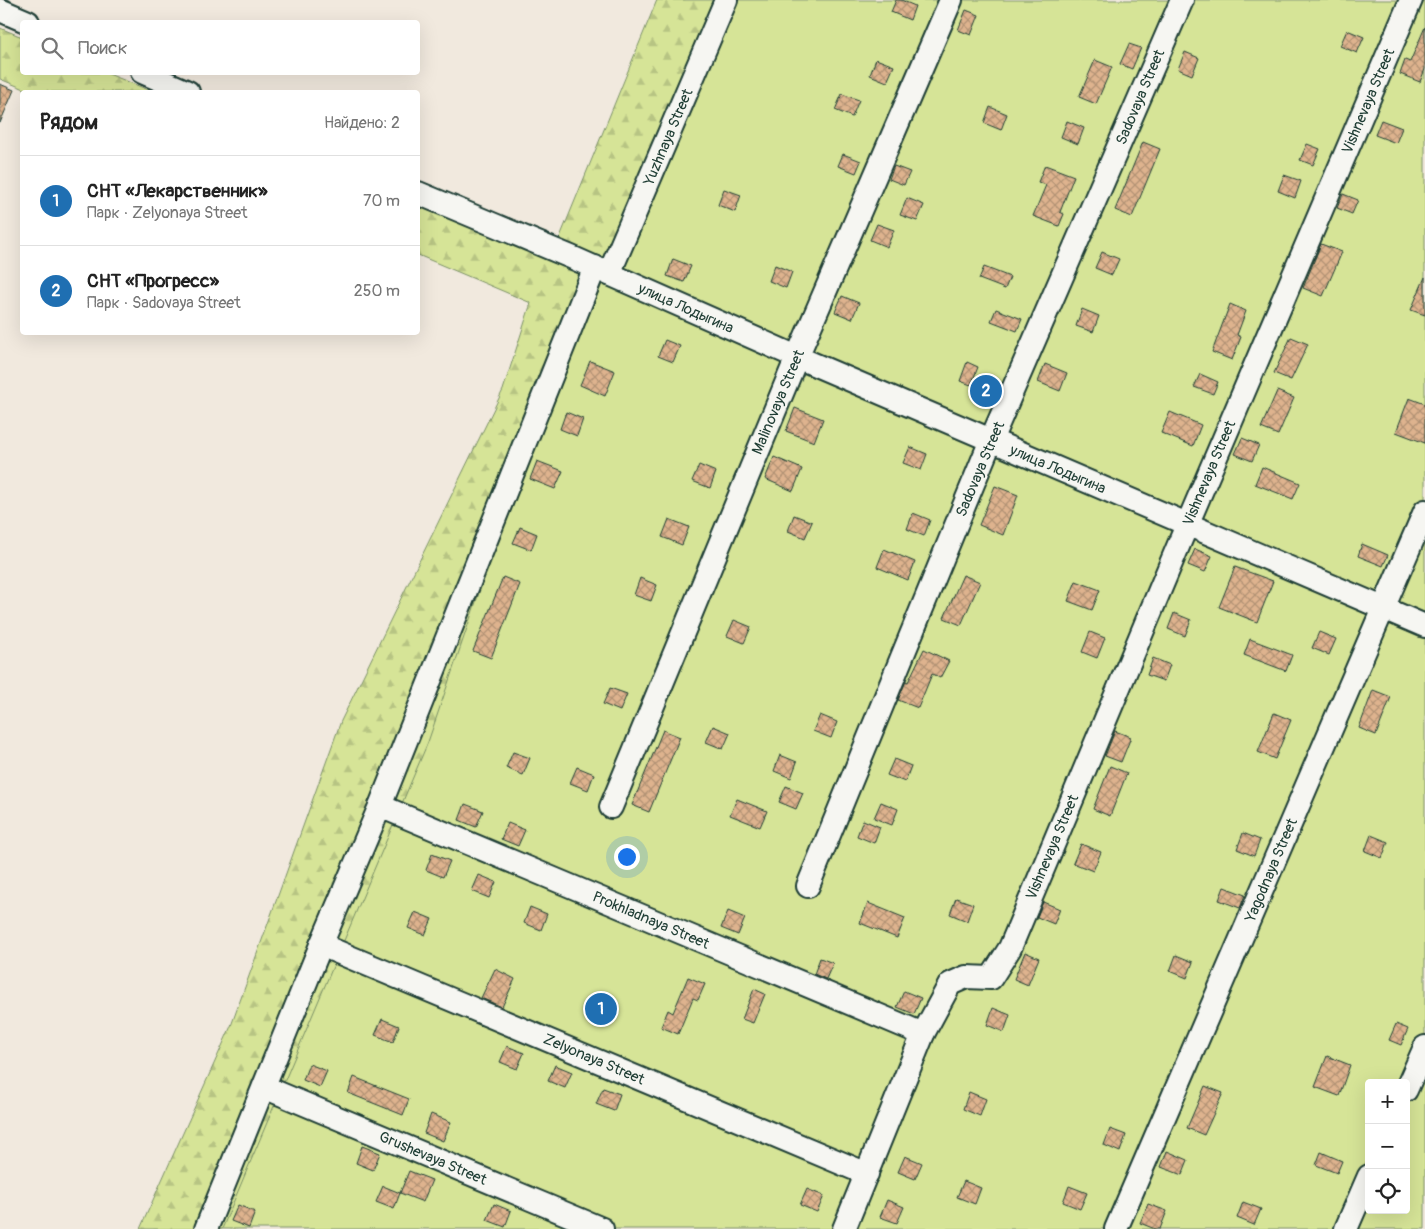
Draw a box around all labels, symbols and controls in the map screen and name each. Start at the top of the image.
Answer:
search box [20,20,420,75]
icon: search [38,34,66,62]
text: Поиск [78,36,128,60]
street label: Vishnevaya Street [1338,45,1400,157]
street label: Sadovaya Street [1112,46,1169,148]
street label: Yuzhnaya Street [639,85,698,189]
text: Рядом [40,109,98,136]
text: Найдено: 2 [324,113,400,133]
text: СНТ «Лекарственник» [87,179,268,203]
text: 1 [53,191,59,211]
text: 70 m [363,191,400,211]
text: Парк · Zelyonaya Street [87,203,247,223]
text: СНТ «Прогресс» [87,269,219,293]
street label: улица Лодыгина [634,279,737,338]
text: 2 [52,281,60,301]
text: 250 m [354,281,400,301]
text: Парк · Sadovaya Street [87,293,241,313]
street label: Malinovaya Street [748,346,809,457]
pin: 2 [970,372,1002,410]
street label: Vishnevaya Street [1179,417,1241,529]
street label: Sadovaya Street [952,418,1009,520]
street label: улица Лодыгина [1006,440,1109,498]
street label: Vishnevaya Street [1022,791,1084,903]
street label: Yagodnaya Street [1241,815,1302,926]
your location [614,844,640,870]
street label: Prokhladnaya Street [590,887,713,954]
pin: 1 [585,990,617,1028]
street label: Zelyonaya Street [540,1030,648,1090]
map controls [1365,1079,1410,1214]
button: + [1365,1079,1410,1124]
button: − [1365,1124,1410,1169]
street label: Grushevaya Street [376,1127,490,1190]
button: locate [1365,1169,1410,1214]

